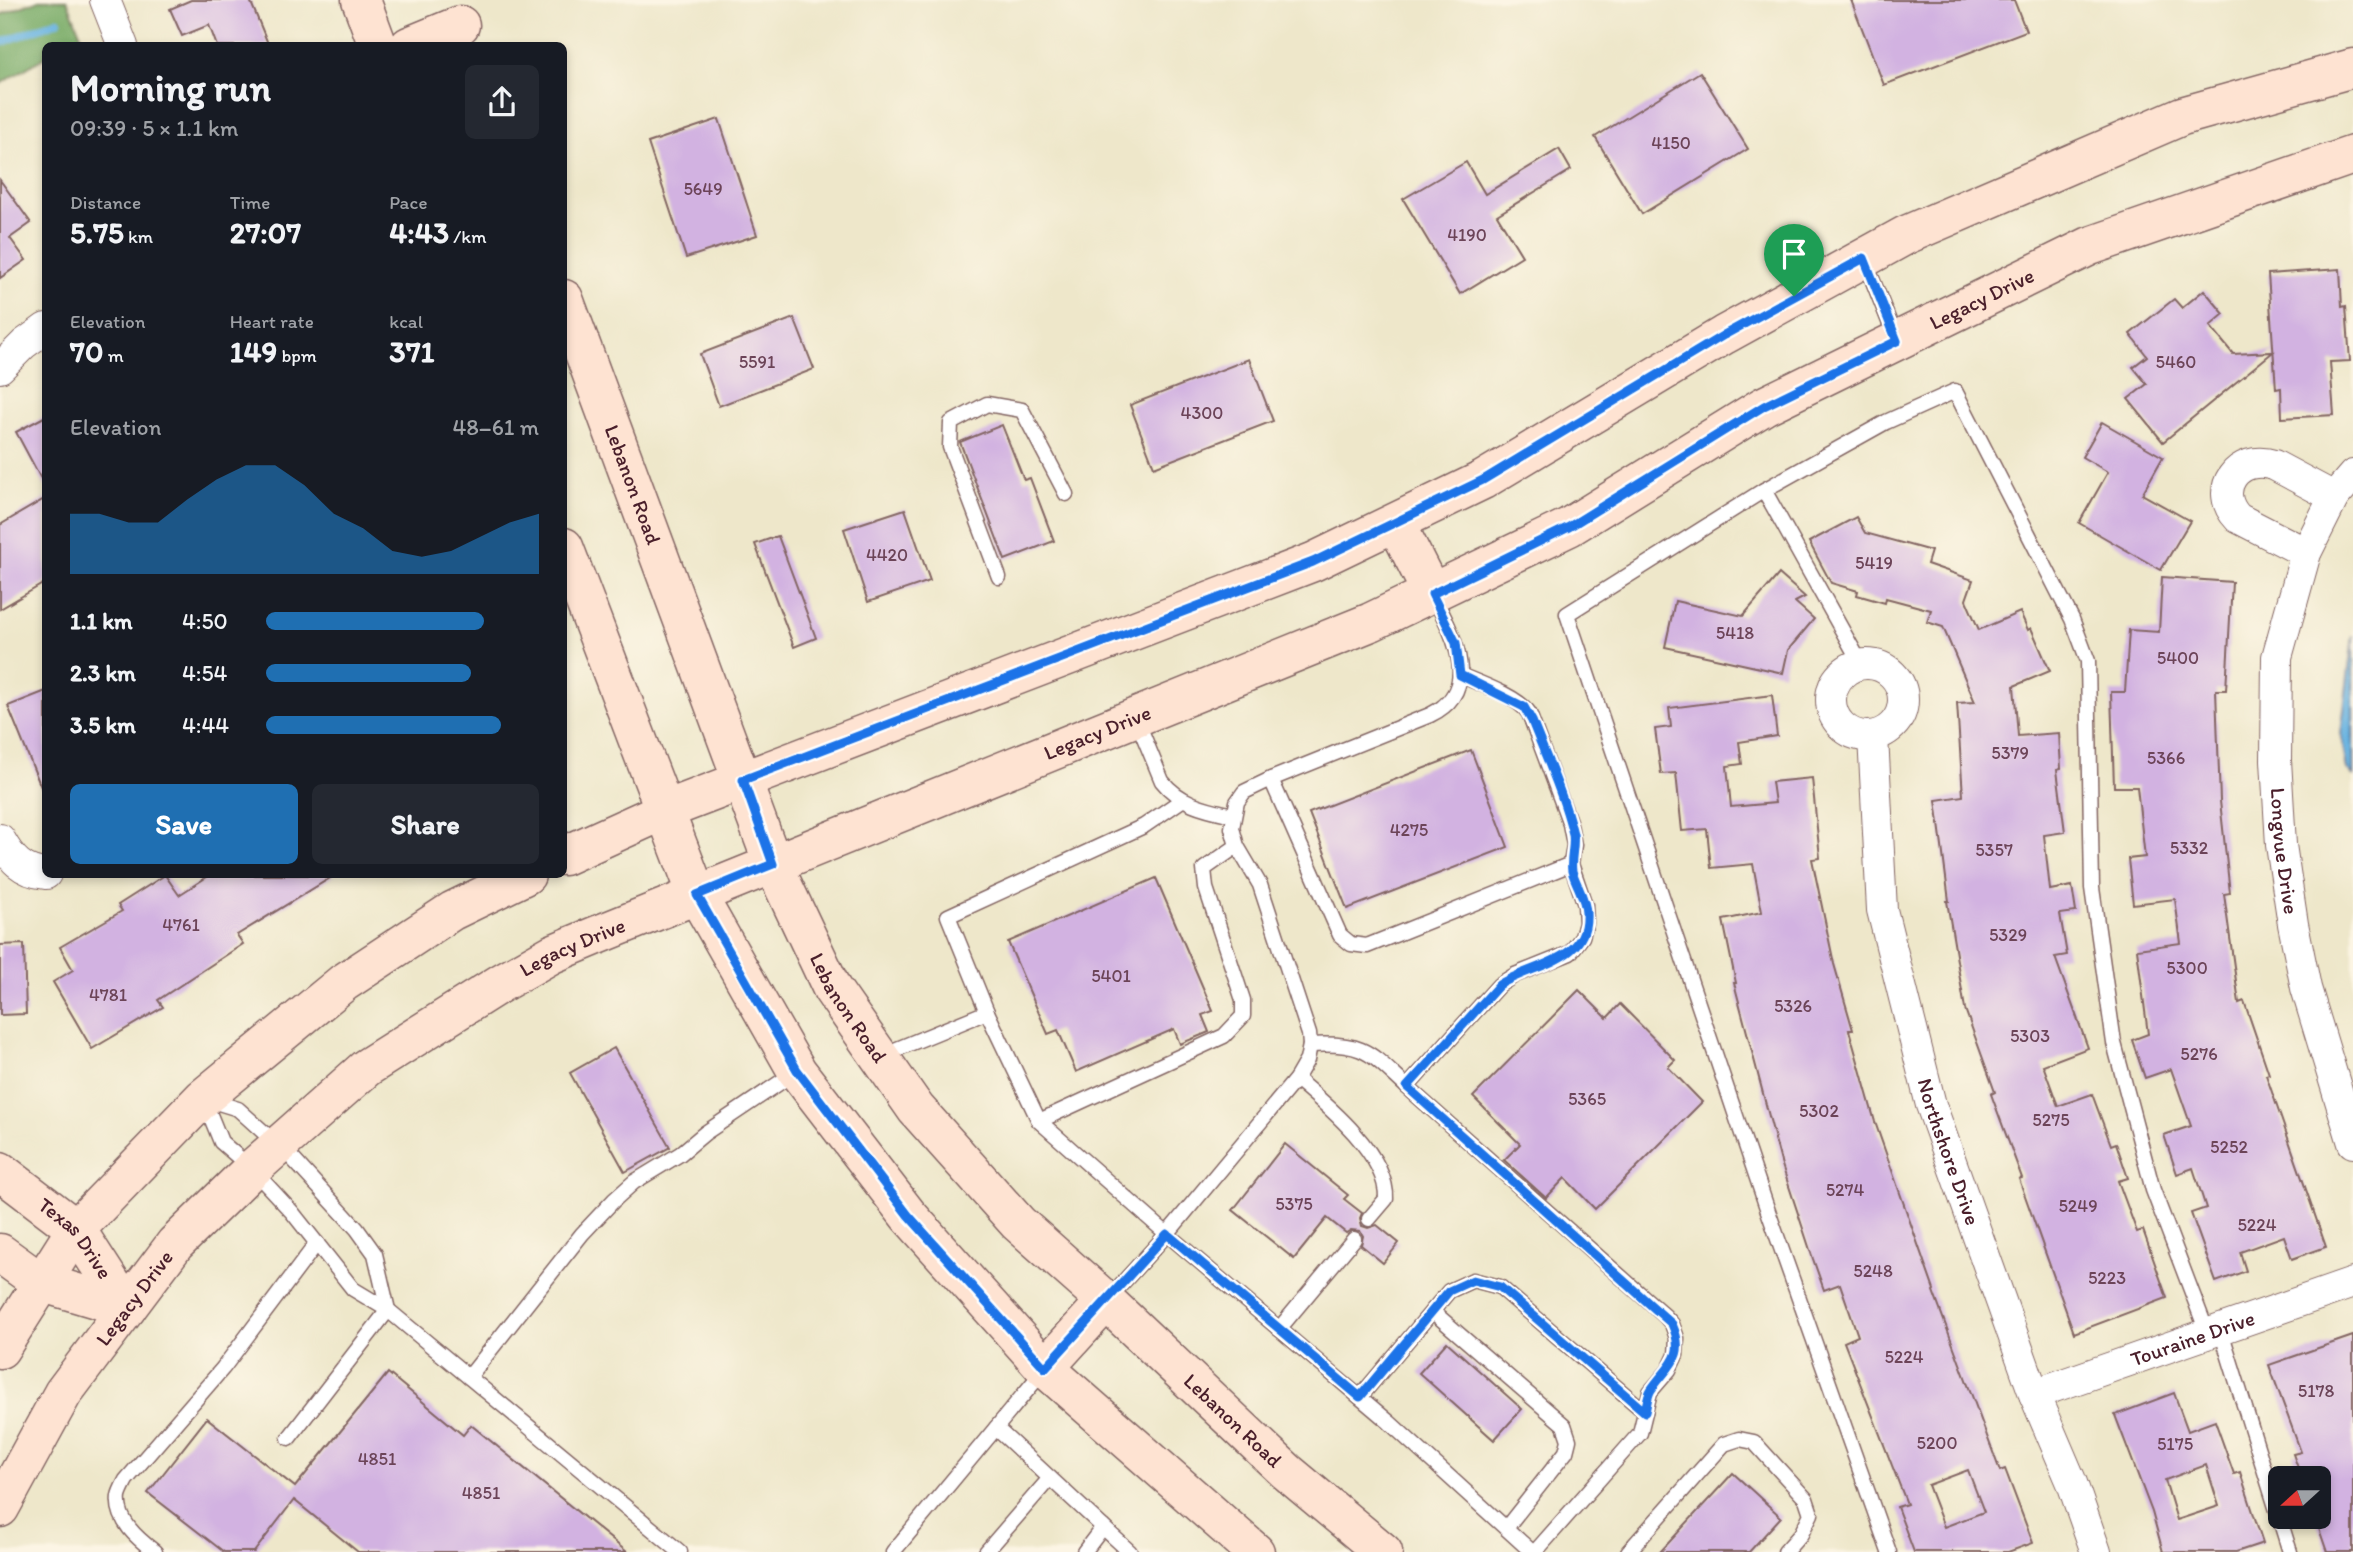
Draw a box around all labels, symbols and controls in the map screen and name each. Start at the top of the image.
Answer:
text: Morning run [70,65,271,111]
button: share [465,65,539,139]
text: 09:39 · 5 × 1.1 km [70,114,239,142]
house number: 4150 [1651,132,1691,154]
house number: 5649 [683,178,723,200]
text: Distance [70,191,141,214]
text: Time [230,191,270,214]
text: Pace [389,191,427,214]
text: 5.75 [70,214,124,251]
text: 27:07 [230,214,301,251]
text: 4:43 [389,214,449,251]
house number: 4190 [1447,224,1487,246]
pin [1764,224,1824,296]
text: km [124,225,153,248]
text: /km [449,225,487,248]
icon: arrive [1775,235,1813,273]
street label: Legacy Drive [1925,262,2038,335]
text: Elevation [70,310,146,333]
text: Heart rate [230,310,314,333]
text: kcal [389,310,423,333]
text: 70 [70,333,103,370]
text: 149 [230,333,277,370]
text: 371 [389,333,434,370]
text: m [103,344,124,367]
text: bpm [277,344,317,367]
house number: 5591 [739,351,775,373]
house number: 5460 [2156,351,2196,373]
house number: 4300 [1181,402,1223,424]
text: Elevation [70,413,161,441]
text: 48–61 m [452,413,539,441]
street label: Lebanon Road [600,421,667,548]
house number: 4420 [866,544,908,566]
house number: 5419 [1855,552,1893,574]
text: 1.1 km [70,607,133,635]
text: 4:50 [182,607,228,635]
house number: 5418 [1716,622,1754,644]
house number: 5400 [2157,647,2199,669]
text: 2.3 km [70,659,136,687]
text: 4:54 [182,659,227,687]
street label: Legacy Drive [1040,699,1154,765]
text: 3.5 km [70,711,136,739]
text: 4:44 [182,711,229,739]
house number: 5379 [1991,742,2029,764]
house number: 5366 [2147,747,2185,769]
button: Save [70,784,298,864]
button: Share [312,784,539,864]
street label: Longvue Drive [2266,787,2304,916]
house number: 4275 [1390,819,1428,841]
house number: 5332 [2170,837,2209,859]
house number: 5357 [1975,839,2013,861]
street label: Legacy Drive [515,912,629,982]
house number: 4761 [162,914,200,936]
house number: 5329 [1989,924,2027,946]
street label: Lebanon Road [805,949,893,1068]
house number: 5300 [2166,957,2208,979]
house number: 5401 [1091,965,1131,987]
house number: 4781 [89,984,127,1006]
house number: 5326 [1774,995,1812,1017]
house number: 5303 [2010,1025,2050,1047]
house number: 5276 [2180,1043,2218,1065]
street label: Northshore Drive [1913,1076,1986,1228]
house number: 5365 [1568,1088,1606,1110]
house number: 5302 [1799,1100,1839,1122]
house number: 5275 [2032,1109,2070,1131]
house number: 5252 [2210,1136,2248,1158]
house number: 5274 [1826,1179,1865,1201]
street label: Texas Drive [34,1192,118,1283]
house number: 5375 [1275,1193,1313,1215]
house number: 5249 [2058,1195,2098,1217]
house number: 5224 [2237,1214,2277,1236]
street label: Legacy Drive [90,1245,178,1350]
house number: 5248 [1853,1260,1893,1282]
house number: 5223 [2088,1267,2126,1289]
street label: Touraine Drive [2127,1305,2258,1371]
house number: 5224 [1884,1346,1924,1368]
street label: Lebanon Road [1179,1368,1288,1473]
house number: 5178 [2298,1380,2334,1402]
house number: 5200 [1916,1432,1958,1454]
house number: 5175 [2157,1433,2193,1455]
house number: 4851 [358,1448,396,1470]
north arrow [2268,1466,2331,1530]
map controls [2268,1466,2331,1529]
house number: 4851 [462,1482,500,1504]

